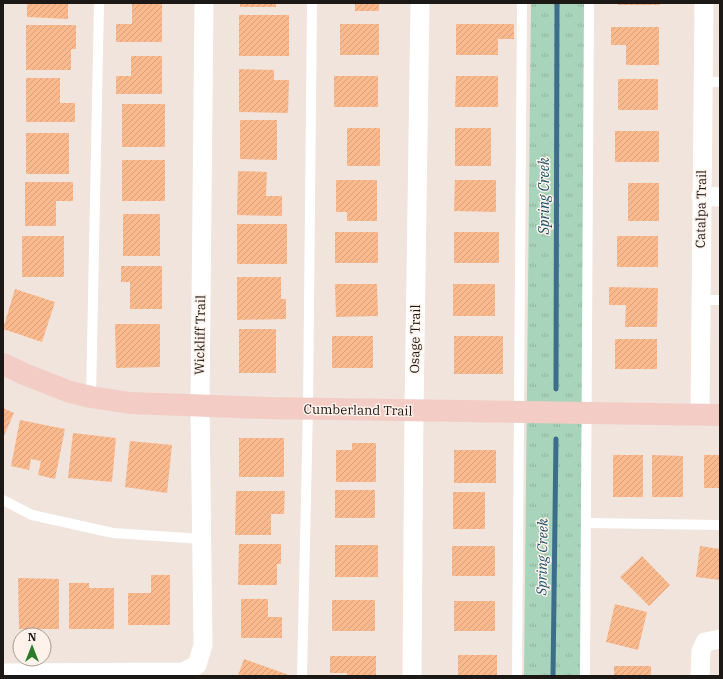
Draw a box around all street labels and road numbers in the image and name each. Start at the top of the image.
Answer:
street label: Catalpa Trail [692,170,710,248]
street label: Wickliff Trail [191,295,209,375]
street label: Osage Trail [406,304,424,374]
street label: Cumberland Trail [303,401,413,419]

